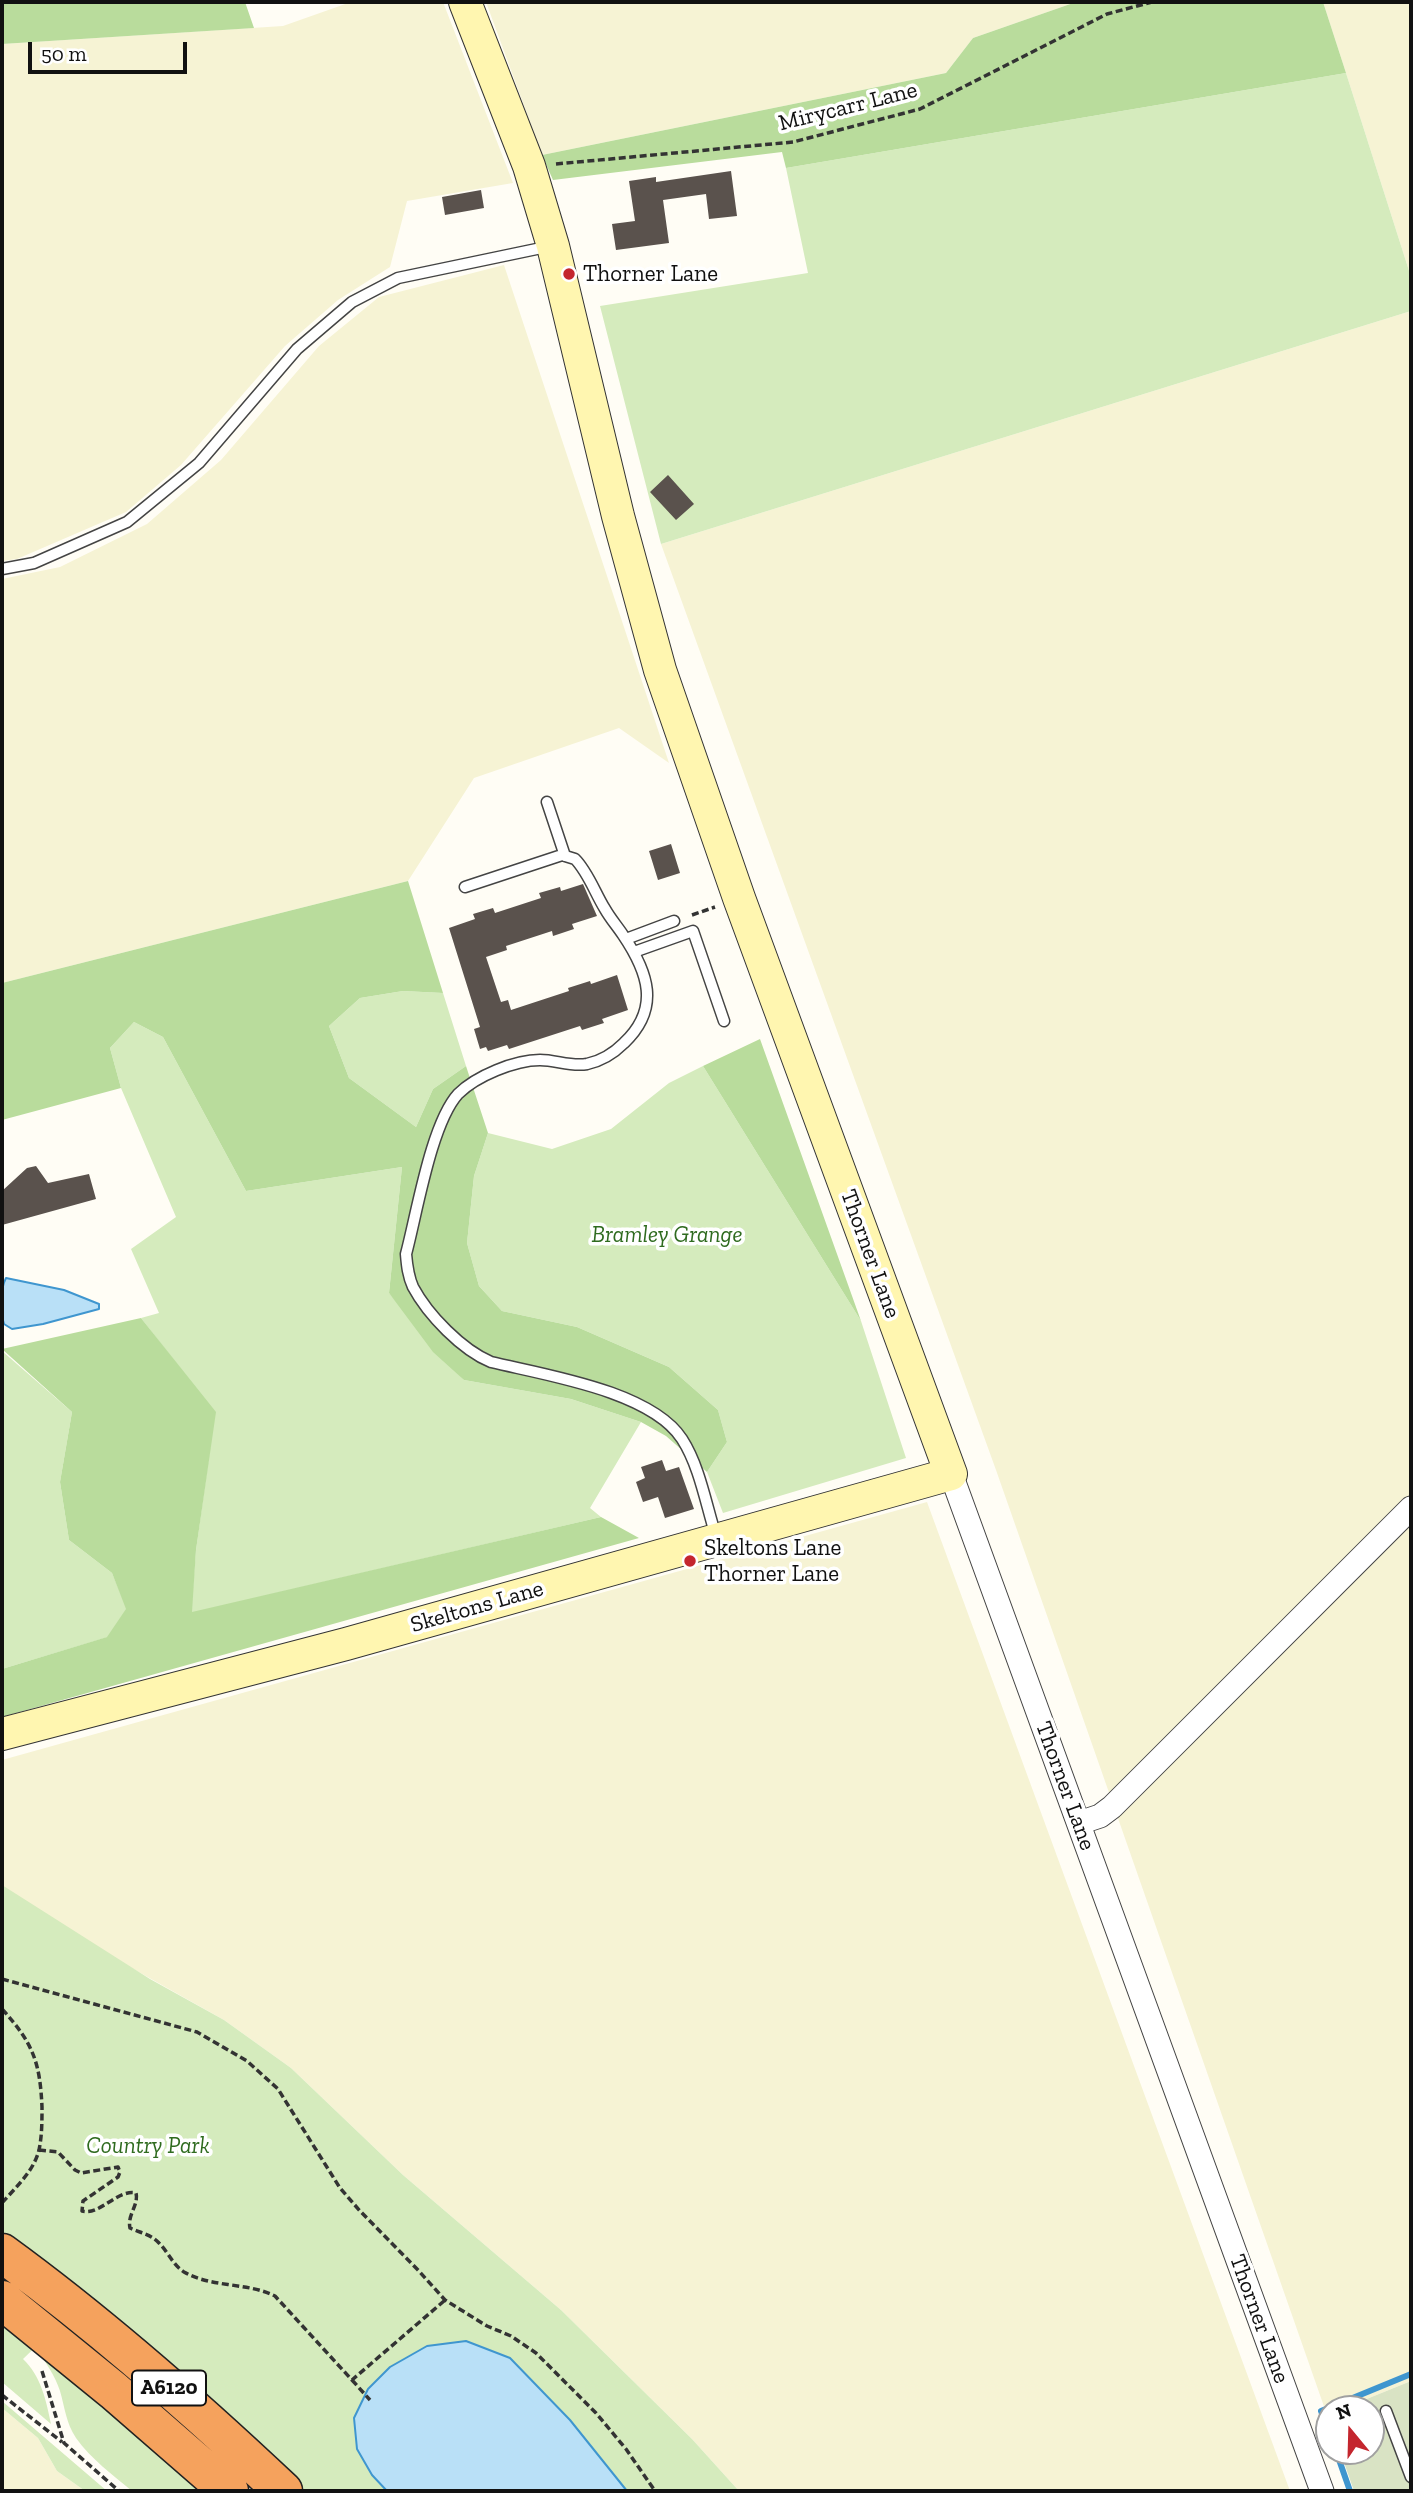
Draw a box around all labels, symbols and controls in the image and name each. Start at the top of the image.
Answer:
scale bar [32,28,191,72]
text: 50 m [41,41,87,66]
street label: Mirycarr Lane [776,76,920,138]
place label: Thorner Lane [583,260,718,288]
marker: Thorner Lane [561,266,577,282]
street label: Thorner Lane [834,1186,906,1322]
park label: Bramley Grange [592,1221,742,1249]
place label: Skeltons Lane Thorner Lane [704,1534,841,1588]
marker: Skeltons Lane Thorner Lane [682,1553,698,1569]
street label: Skeltons Lane [407,1575,547,1639]
street label: Thorner Lane [1029,1718,1101,1854]
park label: Country Park [86,2132,210,2160]
street label: Thorner Lane [1223,2251,1295,2387]
road number: A6120 [132,2370,206,2406]
north arrow [1315,2395,1385,2465]
text: N [1333,2398,1354,2425]

